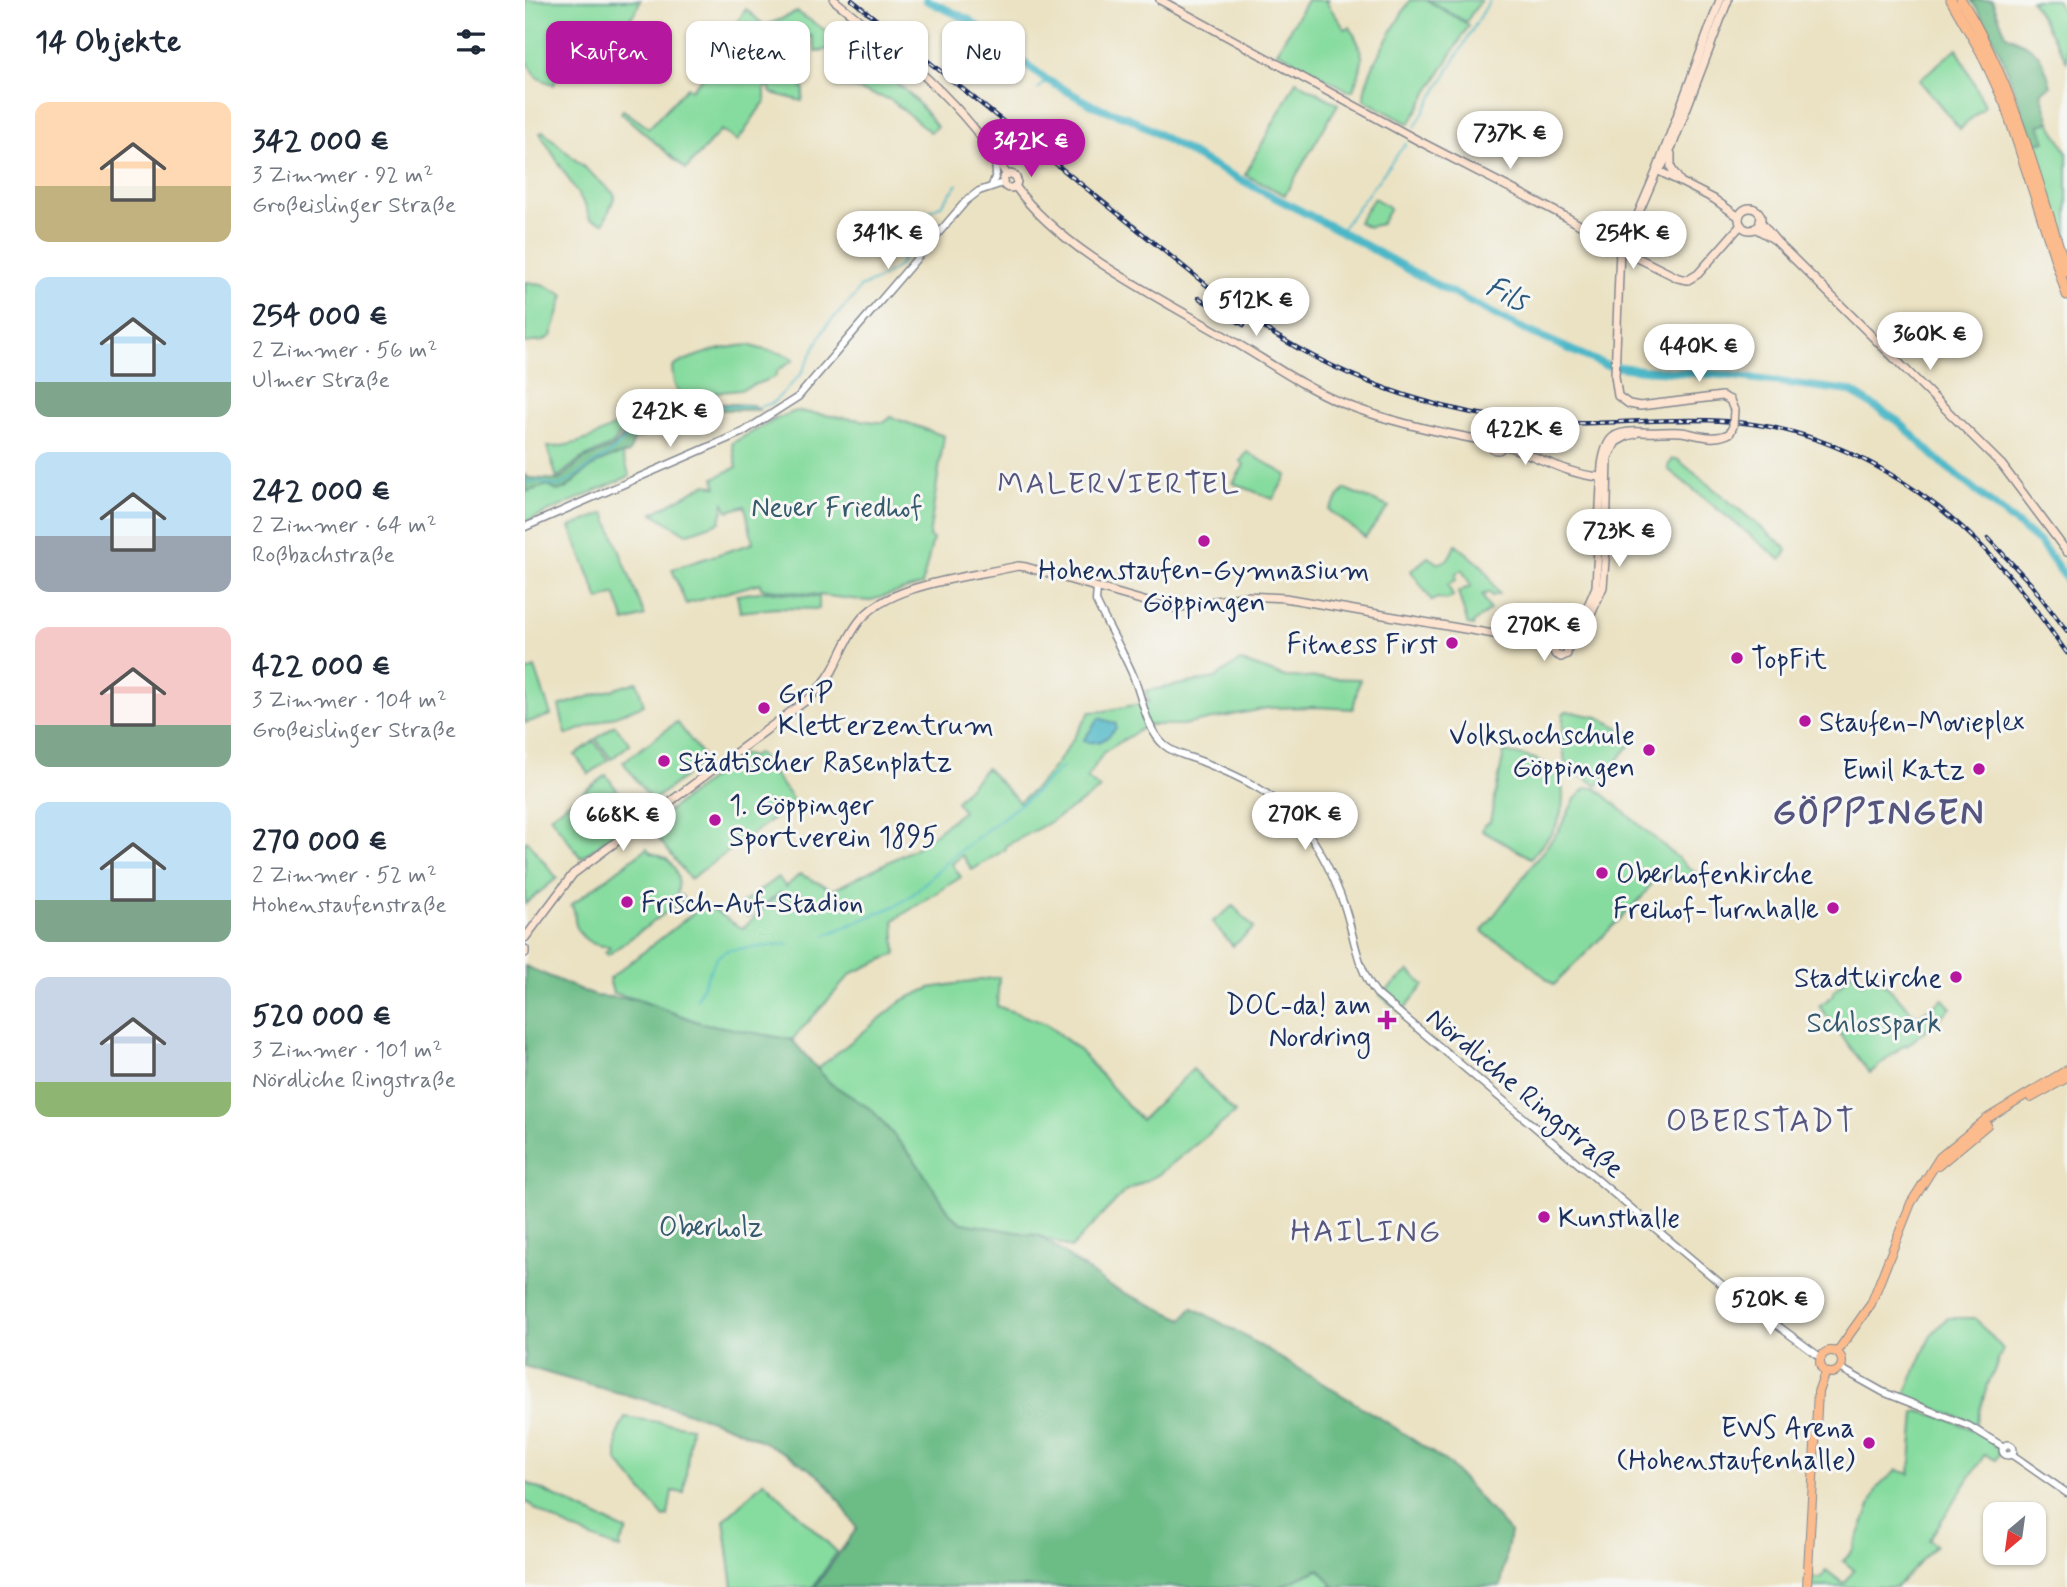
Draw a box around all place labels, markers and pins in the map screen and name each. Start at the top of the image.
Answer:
pin: 737K € [1453,111,1567,171]
pin: 342K € [974,120,1088,179]
pin: 341K € [831,212,945,271]
pin: 254K € [1576,212,1690,271]
pin: 512K € [1199,278,1313,338]
pin: 360K € [1873,312,1987,372]
pin: 440K € [1642,324,1756,384]
pin: 242K € [613,390,727,449]
pin: 422K € [1468,407,1582,467]
pin: 723K € [1562,510,1676,569]
marker: Hohenstaufen-Gymnasium Göppingen [1196,533,1212,549]
place label: Hohenstaufen-Gymnasium Göppingen [1038,553,1370,622]
pin: 270K € [1487,604,1601,663]
place label: Fitness First [1287,627,1439,664]
marker: Fitness First [1444,635,1460,651]
place label: TopFit [1751,642,1828,679]
marker: TopFit [1729,650,1745,666]
place label: GriP Kletterzentrum [778,676,994,745]
marker: GriP Kletterzentrum [756,700,772,716]
place label: Staufen-Movieplex [1819,705,2025,742]
marker: Staufen-Movieplex [1797,713,1813,729]
place label: Volkshochschule Göppingen [1449,718,1635,787]
marker: Volkshochschule Göppingen [1641,742,1657,758]
place label: Städtischer Rasenplatz [678,745,952,782]
marker: Städtischer Rasenplatz [656,753,672,769]
place label: Emil Katz [1842,753,1965,790]
marker: Emil Katz [1971,761,1987,777]
place label: 1. Göppinger Sportverein 1895 [729,788,938,857]
pin: 270K € [1248,792,1362,852]
pin: 668K € [566,794,680,853]
marker: 1. Göppinger Sportverein 1895 [707,812,723,828]
place label: Oberhofenkirche [1616,857,1813,894]
marker: Oberhofenkirche [1594,865,1610,881]
place label: Frisch-Auf-Stadion [641,886,863,923]
place label: Freihof-Turnhalle [1613,892,1819,929]
marker: Frisch-Auf-Stadion [619,894,635,910]
marker: Freihof-Turnhalle [1825,900,1841,916]
place label: Stadtkirche [1794,961,1942,998]
marker: Stadtkirche [1948,969,1964,985]
place label: DOC-da! am Nordring [1226,988,1371,1059]
marker: DOC-da! am Nordring [1377,1010,1397,1030]
place label: Kunsthalle [1558,1201,1680,1238]
marker: Kunsthalle [1536,1209,1552,1225]
pin: 520K € [1713,1278,1827,1337]
place label: EWS Arena (Hohenstaufenhalle) [1617,1411,1855,1480]
marker: EWS Arena (Hohenstaufenhalle) [1861,1435,1877,1451]

